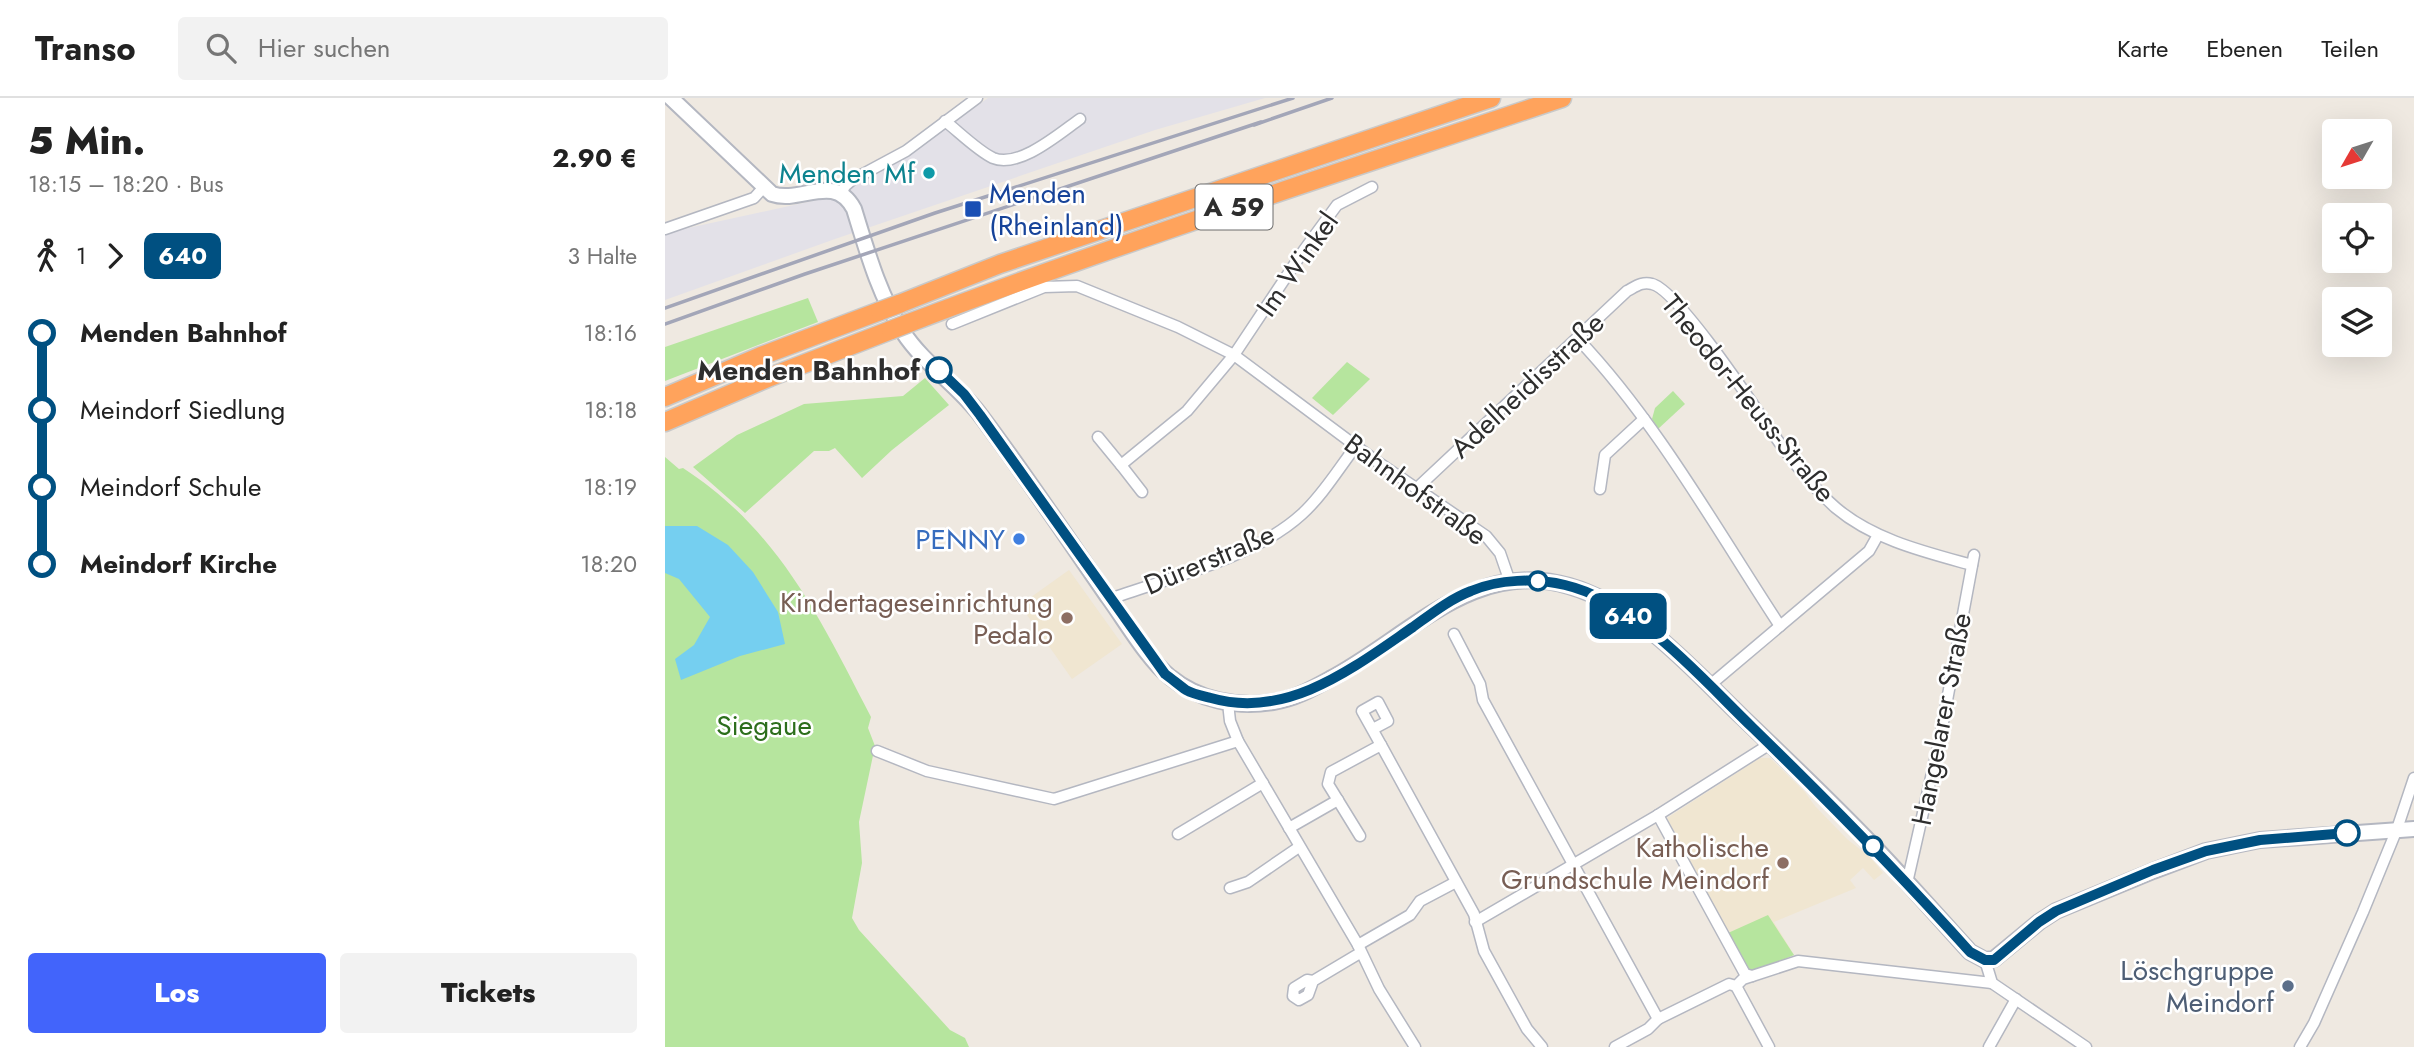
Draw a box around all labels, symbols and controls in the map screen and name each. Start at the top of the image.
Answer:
search box [178,17,668,80]
text: Transo [35,25,136,72]
icon: search [202,29,240,67]
text: Hier suchen [258,29,390,67]
text: Karte [2117,31,2168,66]
text: Ebenen [2206,31,2283,66]
text: Teilen [2321,31,2379,66]
text: 5 Min. [28,113,145,168]
north arrow [2322,119,2392,189]
map controls [2322,119,2392,357]
text: 2.90 € [552,139,637,177]
place label: Menden Mf [779,153,916,194]
marker: Menden Mf [921,165,937,181]
text: 18:15 – 18:20 · Bus [28,167,224,201]
place label: Menden (Rheinland) [989,173,1124,246]
road number: A 59 [1195,184,1273,230]
marker: Menden (Rheinland) [963,199,983,219]
button: locate [2322,203,2392,273]
street label: Im Winkel [1246,204,1348,325]
icon: walk [28,237,66,275]
icon: forward [96,237,134,275]
text: 640 [158,238,207,273]
text: 1 [76,239,86,273]
text: 3 Halte [567,239,637,273]
street label: Theodor-Heuss-Straße [1652,285,1845,511]
button: layers [2322,287,2392,357]
street label: Adelheidisstraße [1441,303,1614,468]
text: Menden Bahnhof [80,314,287,352]
text: 18:16 [584,316,637,350]
place label: Menden Bahnhof [697,350,921,391]
marker: Menden Bahnhof [926,357,952,383]
text: Meindorf Siedlung [80,391,285,429]
text: 18:18 [584,393,637,427]
street label: Bahnhofstraße [1336,424,1496,555]
text: Meindorf Schule [80,468,261,506]
text: 18:19 [584,470,637,504]
street label: Dürerstraße [1138,514,1281,605]
place label: PENNY [915,519,1005,560]
marker: PENNY [1011,531,1027,547]
text: Meindorf Kirche [80,545,277,583]
text: 18:20 [580,547,637,581]
unlabelled marker [1528,571,1548,591]
place label: Kindertageseinrichtung Pedalo [780,582,1053,655]
line badge: 640 [1588,593,1668,639]
text: 640 [1604,598,1652,633]
street label: Hangelarer Straße [1901,609,1982,829]
marker: Kindertageseinrichtung Pedalo [1059,610,1075,626]
park label: Siegaue [716,705,812,746]
unlabelled marker [2334,820,2360,846]
place label: Katholische Grundschule Meindorf [1501,827,1770,900]
unlabelled marker [1863,836,1883,856]
marker: Katholische Grundschule Meindorf [1775,855,1791,871]
place label: Löschgruppe Meindorf [2120,950,2275,1023]
button: Los [28,953,326,1033]
button: Tickets [340,953,637,1033]
marker: Löschgruppe Meindorf [2280,978,2296,994]

